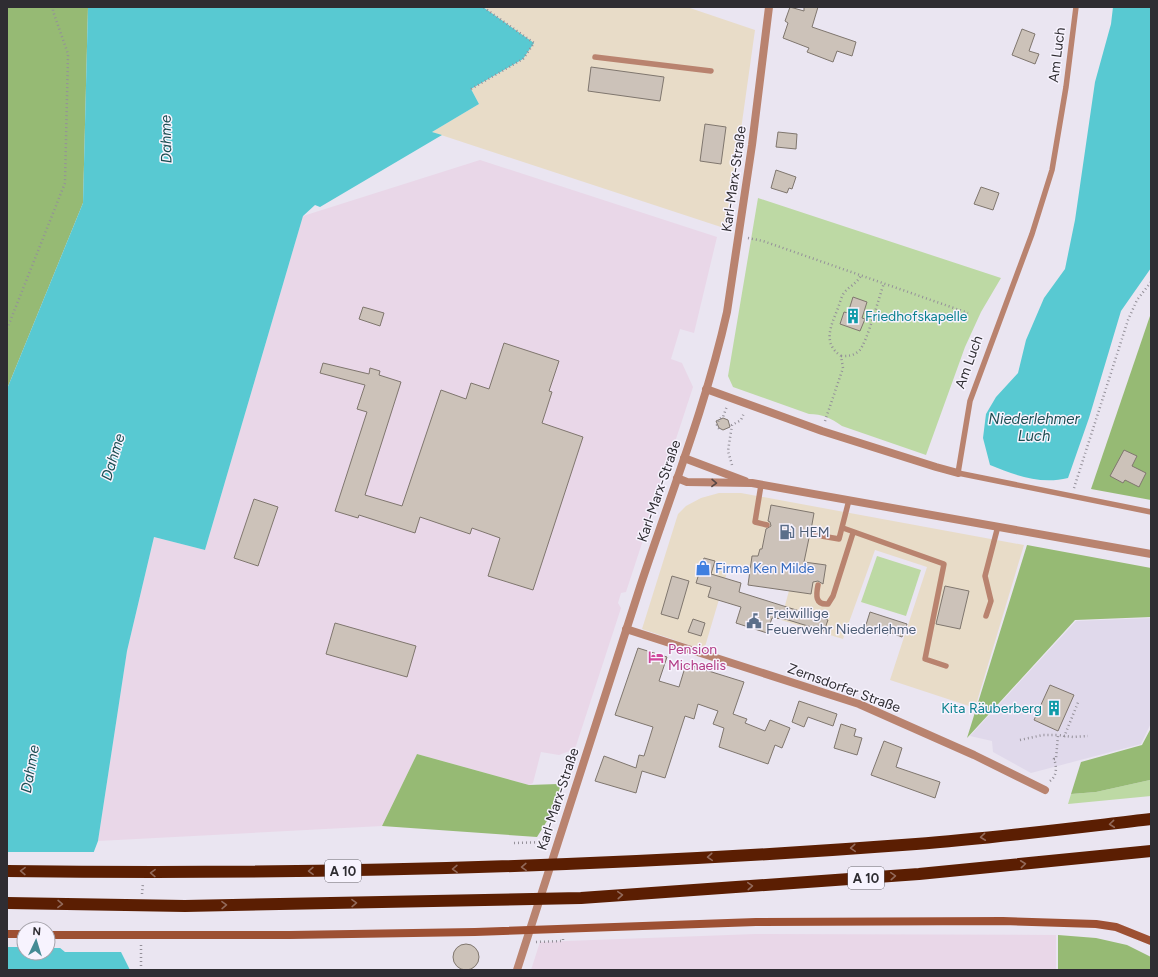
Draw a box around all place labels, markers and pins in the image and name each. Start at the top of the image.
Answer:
building icon: Friedhofskapelle [844,307,862,325]
place label: Friedhofskapelle [865,308,968,325]
fuel station icon: HEM [778,523,796,541]
place label: HEM [799,524,830,541]
shop icon: Firma Ken Milde [694,559,712,577]
place label: Firma Ken Milde [715,560,815,577]
place label: Freiwillige Feuerwehr Niederlehme [766,605,917,638]
public building icon: Freiwillige Feuerwehr Niederlehme [745,612,763,630]
place label: Pension Michaelis [668,641,726,674]
hotel icon: Pension Michaelis [647,648,665,666]
building icon: Kita Räuberberg [1045,699,1063,717]
place label: Kita Räuberberg [941,700,1042,717]

